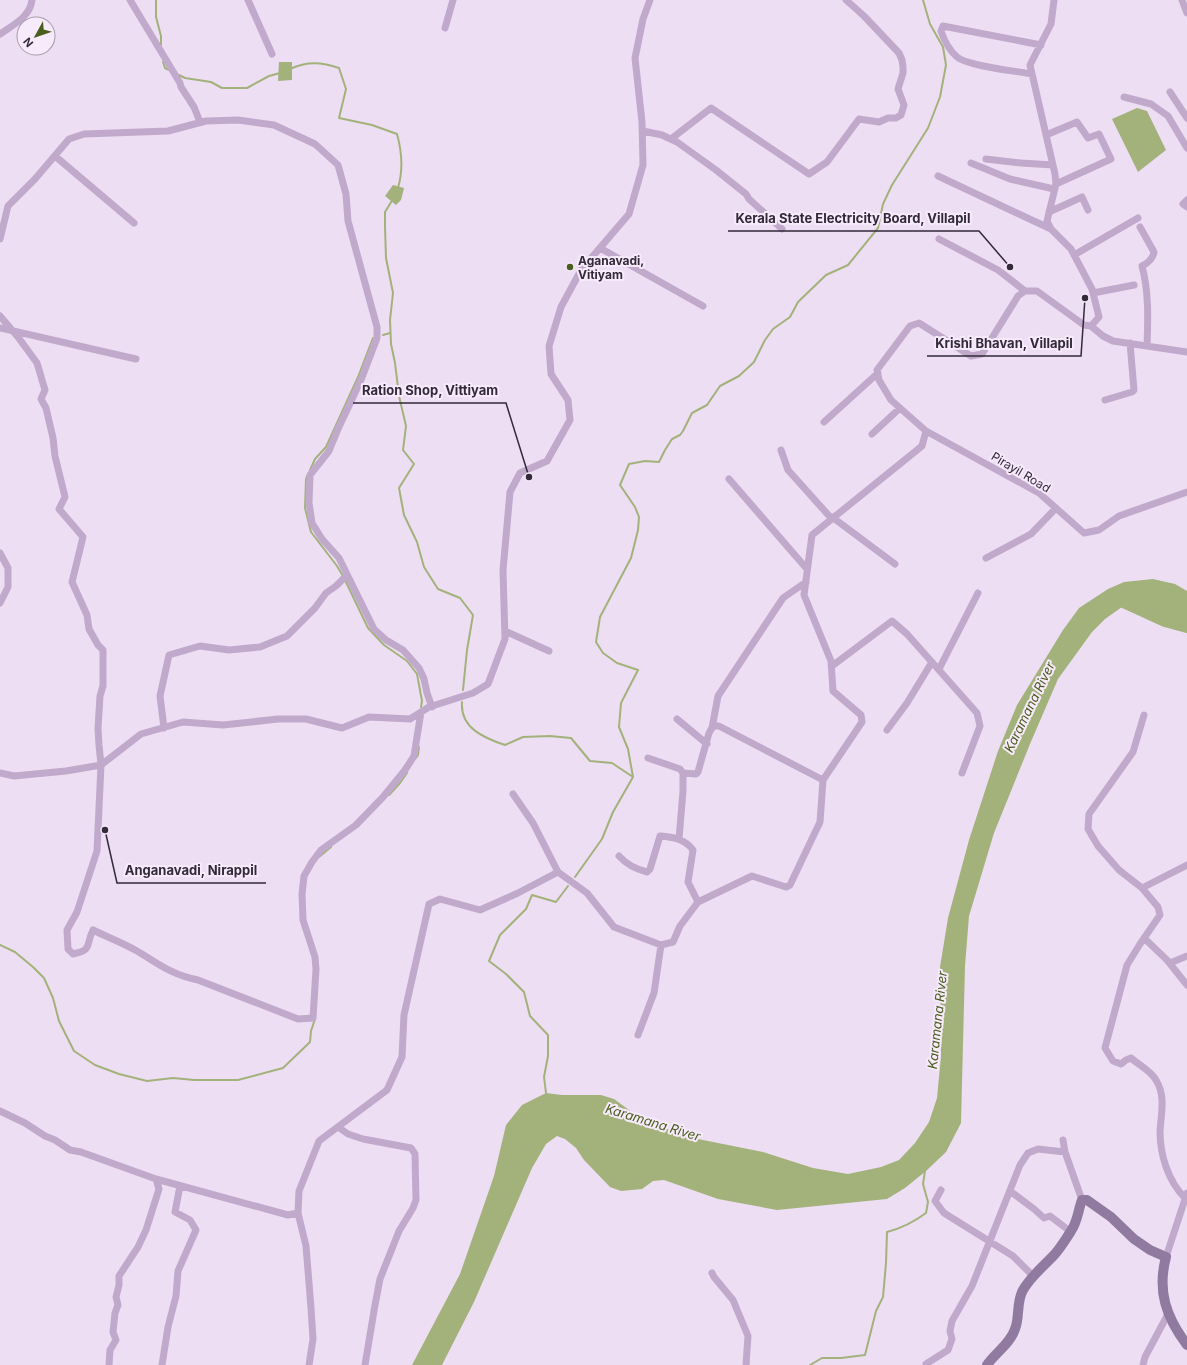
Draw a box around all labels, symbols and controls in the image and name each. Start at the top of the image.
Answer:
north arrow [16,16,56,56]
text: N [20,35,36,50]
callout: Kerala State Electricity Board, Villapil [728,206,979,231]
text: Kerala State Electricity Board, Villapil [736,210,970,226]
place label: Aganavadi, Vitiyam [578,253,644,282]
marker: Aganavadi, Vitiyam [565,262,575,272]
callout: Krishi Bhavan, Villapil [927,331,1081,356]
text: Krishi Bhavan, Villapil [935,335,1073,351]
callout: Ration Shop, Vittiyam [353,378,506,403]
text: Ration Shop, Vittiyam [362,382,498,398]
street label: Pirayil Road [989,448,1053,496]
water label: Karamana River [1000,658,1058,755]
callout: Anganavadi, Nirappil [117,858,266,883]
text: Anganavadi, Nirappil [125,862,257,878]
water label: Karamana River [924,969,950,1070]
water label: Karamana River [604,1100,703,1144]

